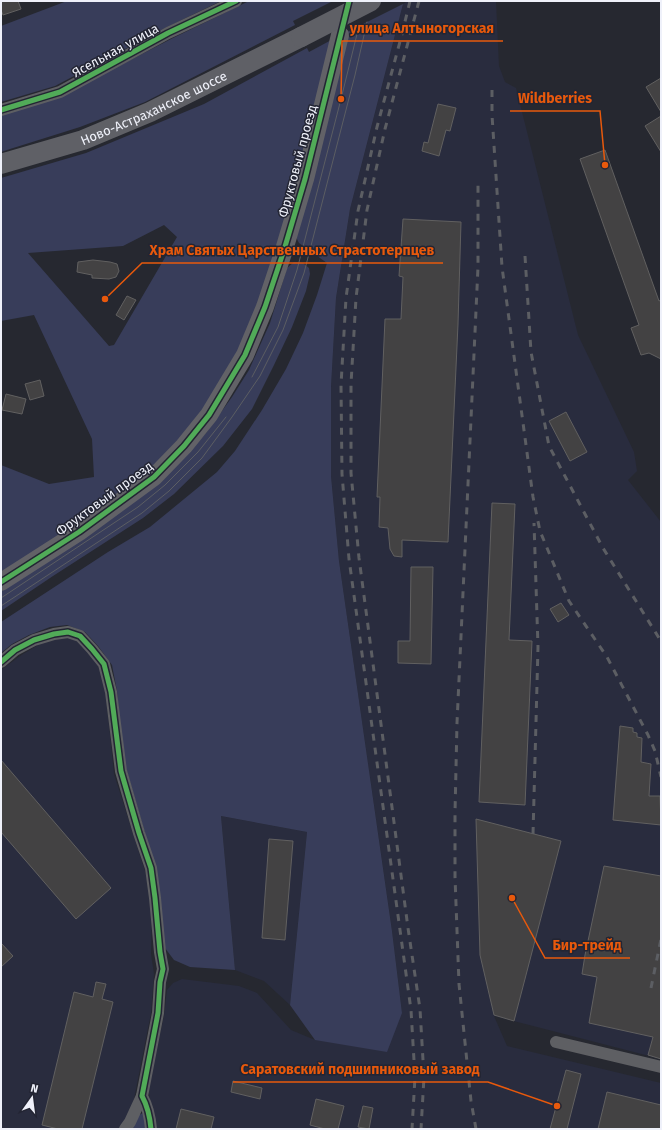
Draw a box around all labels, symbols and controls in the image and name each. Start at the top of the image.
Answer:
callout: улица Алтыногорская [342,15,503,41]
street label: Ясельная улица [69,20,161,80]
text: улица Алтыногорская [349,20,494,37]
street label: Ново-Астраханское шоссе [78,68,229,148]
callout: Wildberries [510,85,600,111]
text: Wildberries [518,90,592,107]
street label: Фруктовый проезд [275,103,320,219]
callout: Храм Святых Царственных Страстотерпцев [142,237,443,263]
text: Храм Святых Царственных Страстотерпцев [149,242,435,259]
street label: Фруктовый проезд [53,458,156,539]
callout: Бир-трейд [545,932,630,958]
text: Бир-трейд [552,937,622,954]
callout: Саратовский подшипниковый завод [233,1056,488,1082]
text: Саратовский подшипниковый завод [240,1061,480,1078]
north arrow [12,1078,52,1118]
text: N [29,1082,39,1096]

